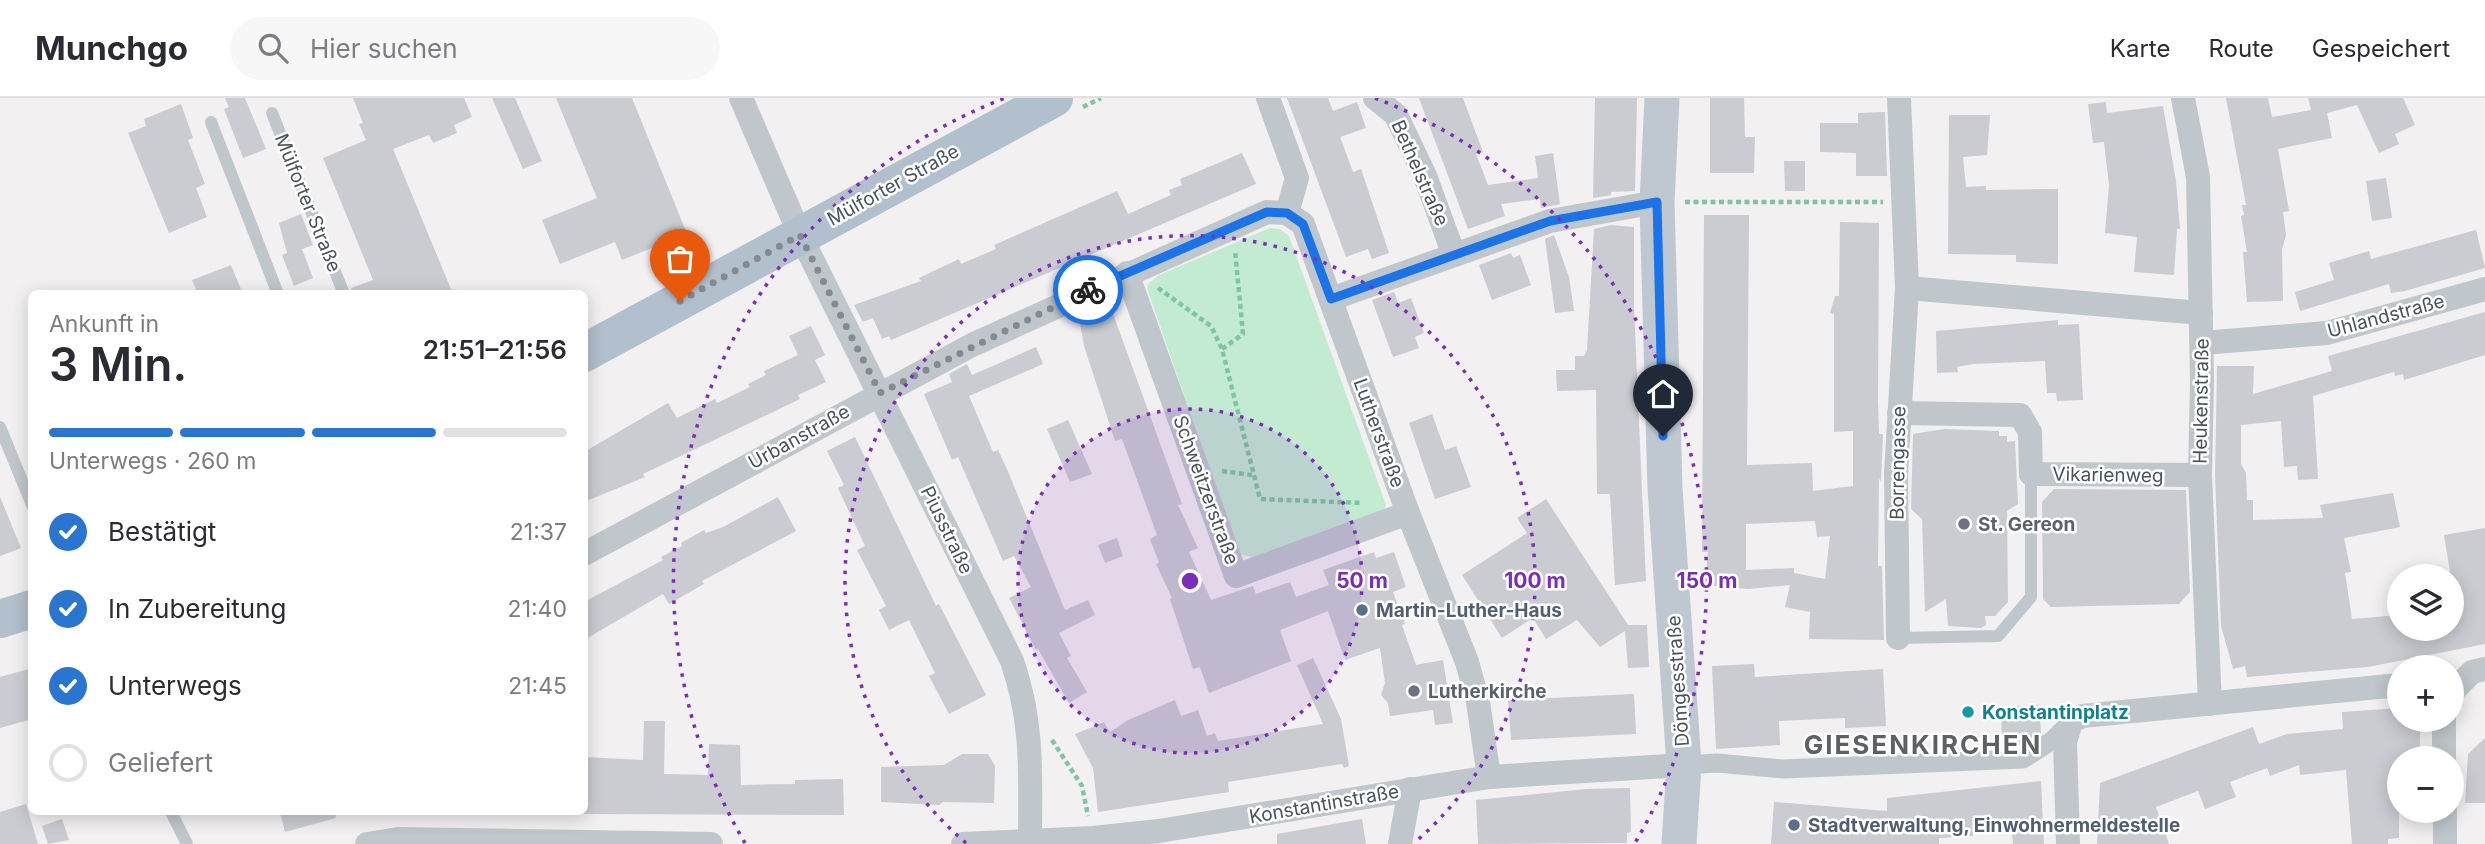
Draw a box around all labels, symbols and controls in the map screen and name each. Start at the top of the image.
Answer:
search box [230,17,720,80]
text: Munchgo [35,28,188,68]
icon: search [254,29,292,67]
text: Hier suchen [310,33,458,64]
text: Karte [2110,34,2170,63]
text: Route [2208,34,2274,63]
text: Gespeichert [2312,34,2450,63]
street label: Bethelstraße [1386,116,1454,230]
street label: Mülforter Straße [270,131,346,275]
street label: Mülforter Straße [823,139,963,231]
pin [650,229,710,301]
icon: bag [661,240,699,278]
courier [1053,255,1123,325]
icon: bike [1069,271,1107,309]
street label: Uhlandstraße [2325,289,2447,343]
text: Ankunft in [49,310,159,338]
text: 21:51–21:56 [423,334,567,365]
text: 3 Min. [49,336,187,392]
street label: Heukenstraße [2188,338,2214,464]
pin [1633,364,1693,436]
street label: Lutherstraße [1349,375,1409,491]
icon: home [1644,375,1682,413]
street label: Urbanstraße [744,400,854,474]
street label: Borrengasse [1886,406,1910,520]
street label: Schweitzerstraße [1168,412,1244,568]
text: Unterwegs · 260 m [49,447,256,475]
street label: Vikarienweg [2052,463,2164,487]
street label: Piusstraße [916,482,978,578]
icon: check [49,513,87,551]
place label: St. Gereon [1978,513,2075,536]
text: Bestätigt [108,516,216,547]
marker: St. Gereon [1956,516,1972,532]
text: 21:37 [510,518,567,546]
map controls [2387,564,2464,823]
button: layers [2387,564,2464,641]
text: 50 m [1336,568,1388,593]
text: 100 m [1504,568,1566,593]
text: 150 m [1677,568,1737,593]
centre of rings [1178,569,1202,593]
icon: check [49,590,87,628]
text: In Zubereitung [108,593,286,624]
text: 21:40 [508,595,567,623]
place label: Martin-Luther-Haus [1376,599,1562,622]
marker: Martin-Luther-Haus [1354,602,1370,618]
street label: Dömgesstraße [1662,615,1694,747]
button: + [2387,655,2464,732]
icon: check [49,667,87,705]
text: Unterwegs [108,670,242,701]
text: 21:45 [508,672,567,700]
place label: Lutherkirche [1428,680,1547,703]
marker: Lutherkirche [1406,683,1422,699]
place label: Konstantinplatz [1982,701,2129,724]
marker: Konstantinplatz [1960,704,1976,720]
district label: GIESENKIRCHEN [1804,729,2042,760]
button: − [2387,746,2464,823]
text: Geliefert [108,747,213,778]
street label: Konstantinstraße [1247,779,1401,829]
place label: Stadtverwaltung, Einwohnermeldestelle [1808,814,2180,837]
marker: Stadtverwaltung, Einwohnermeldestelle [1786,817,1802,833]

